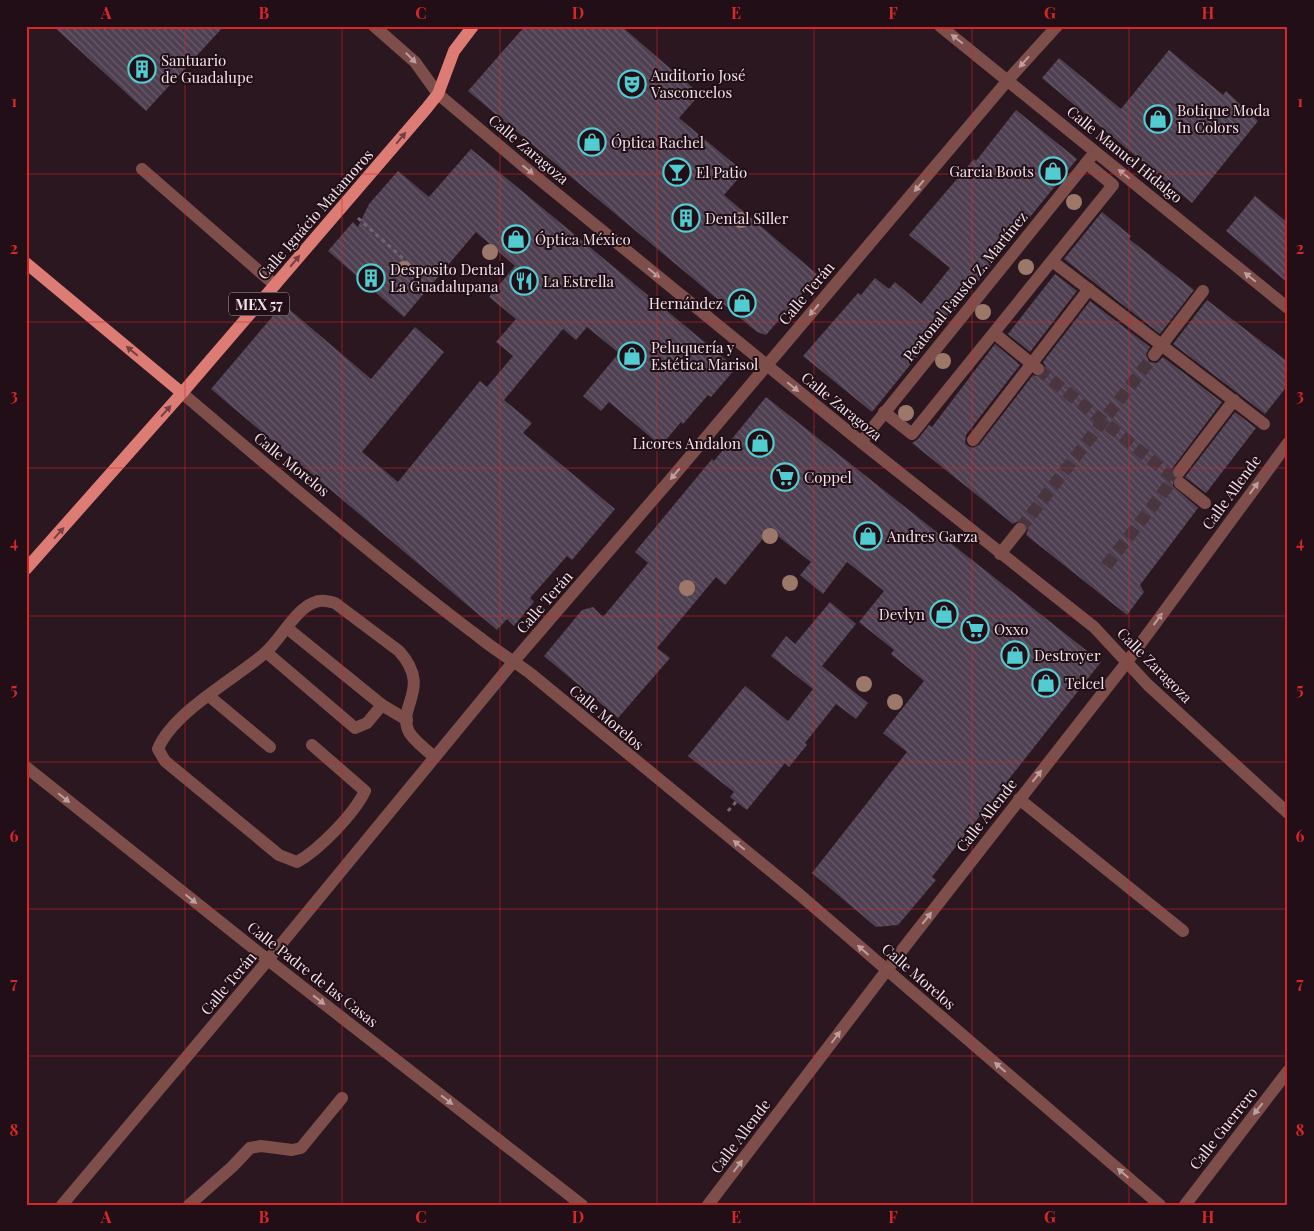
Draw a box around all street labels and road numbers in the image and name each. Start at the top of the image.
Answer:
street label: Calle Manuel Hidalgo [1063,101,1187,207]
street label: Calle Zaragoza [485,110,574,189]
street label: Calle Ignácio Matamoros [253,145,377,283]
street label: Peatonal Fausto Z. Martínez [898,207,1032,365]
street label: Calle Terán [774,257,838,329]
road number: MEX 57 [229,292,289,316]
street label: Calle Zaragoza [797,367,887,445]
street label: Calle Morelos [250,427,334,501]
street label: Calle Allende [1197,451,1265,533]
street label: Calle Terán [511,567,577,637]
street label: Calle Zaragoza [1113,623,1197,707]
street label: Calle Morelos [565,680,649,754]
street label: Calle Allende [951,774,1021,856]
street label: Calle Padre de las Casas [244,917,382,1031]
street label: Calle Morelos [878,938,960,1014]
street label: Calle Terán [196,947,260,1019]
street label: Calle Guerrero [1184,1083,1262,1173]
street label: Calle Allende [706,1095,774,1177]

